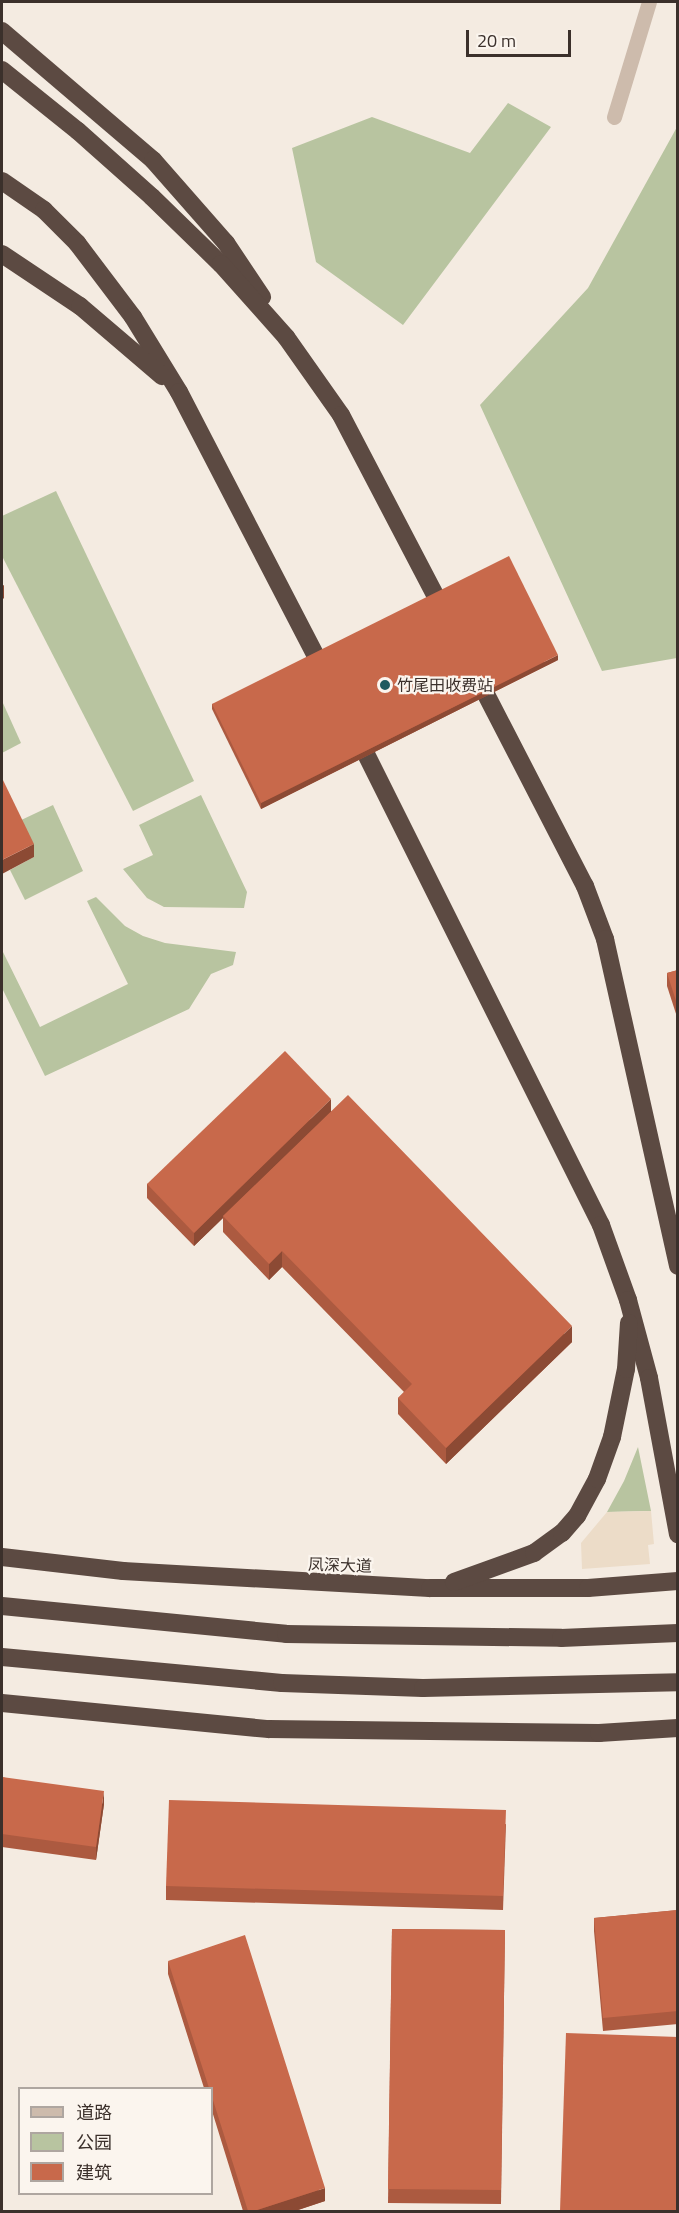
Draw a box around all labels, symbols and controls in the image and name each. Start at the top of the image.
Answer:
scale bar [469,18,574,56]
text: 20 m [477,27,516,54]
place label: 竹尾田收费站 [397,675,493,695]
marker: 竹尾田收费站 [378,678,392,692]
street label: 凤深大道 [308,1554,372,1576]
legend [18,2087,213,2195]
text: 道路 [76,2099,112,2126]
text: 公园 [76,2129,112,2156]
text: 建筑 [76,2159,112,2186]

